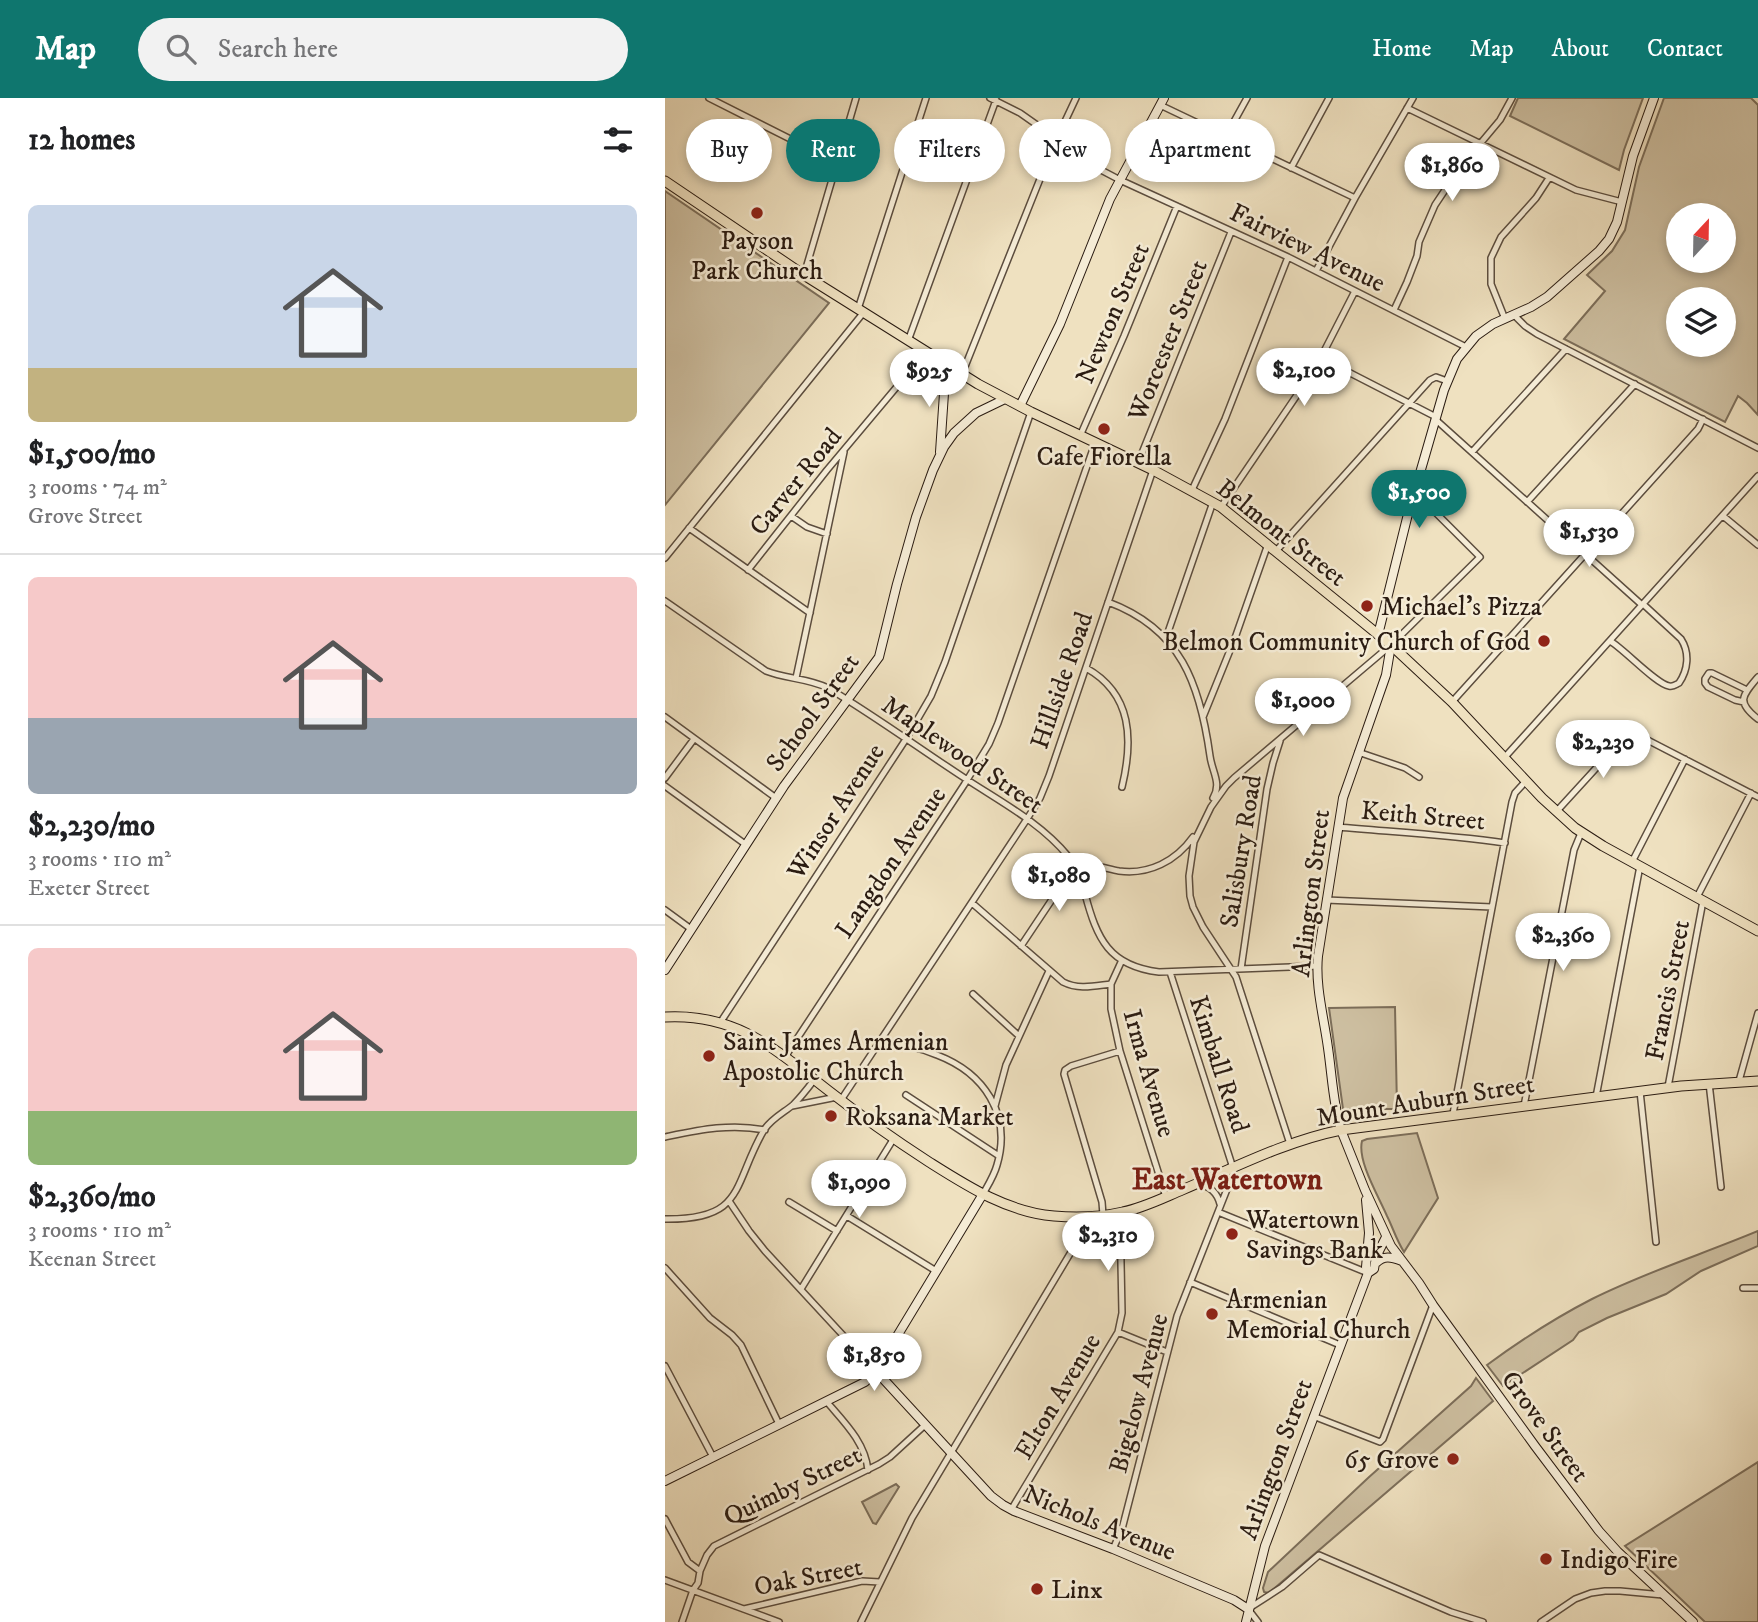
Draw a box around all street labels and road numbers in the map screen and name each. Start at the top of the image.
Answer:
street label: Fairview Avenue [1224,196,1391,300]
street label: Newton Street [1069,238,1158,389]
street label: Worcester Street [1121,255,1216,427]
street label: Carver Road [743,421,850,543]
street label: Belmont Street [1209,472,1353,594]
street label: Hillside Road [1024,608,1101,753]
street label: School Street [759,647,867,779]
street label: Maplewood Street [875,689,1049,822]
street label: Winsor Avenue [780,738,892,887]
street label: Salisbury Road [1213,773,1270,930]
street label: Langdon Avenue [828,781,954,945]
street label: Keith Street [1359,795,1486,838]
street label: Arlington Street [1285,808,1338,979]
street label: Francis Street [1639,917,1698,1063]
street label: Kimball Road [1181,992,1256,1137]
street label: Irma Avenue [1115,1006,1183,1141]
street label: Mount Auburn Street [1314,1068,1537,1135]
street label: Bigelow Avenue [1102,1310,1177,1477]
street label: Elton Avenue [1008,1328,1109,1466]
street label: Grove Street [1493,1365,1596,1489]
street label: Arlington Street [1232,1375,1321,1544]
street label: Quimby Street [718,1439,867,1534]
street label: Nichols Avenue [1018,1478,1181,1569]
street label: Oak Street [751,1551,865,1604]

